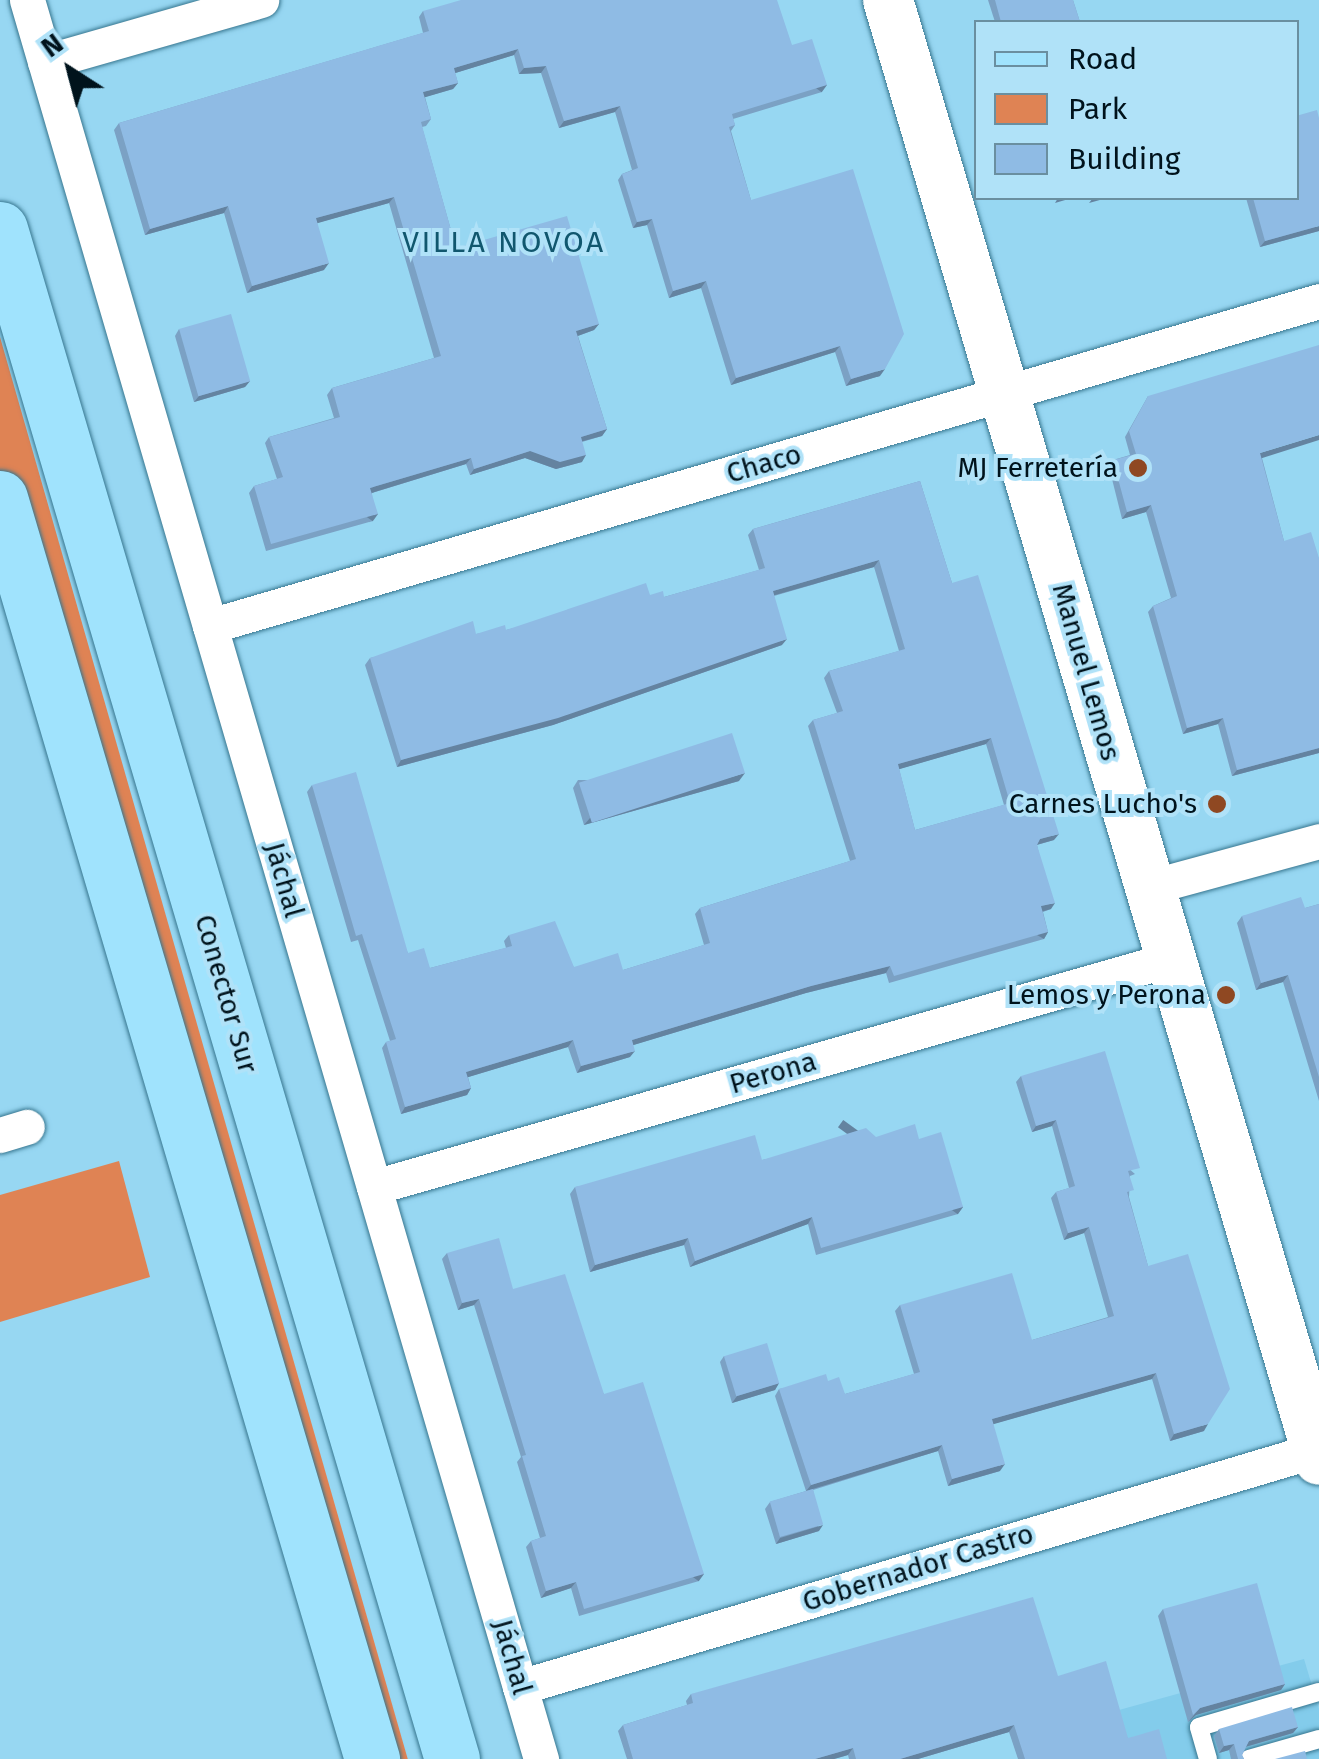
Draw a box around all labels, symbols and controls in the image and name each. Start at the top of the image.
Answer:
north arrow [20,20,120,120]
legend [974,20,1299,200]
text: N [35,27,69,64]
text: Road [1068,41,1137,77]
text: Park [1068,91,1127,127]
text: Building [1068,141,1180,177]
district label: VILLA NOVOA [402,224,606,260]
street label: Chaco [723,437,805,491]
place label: MJ Ferretería [957,451,1118,485]
marker: MJ Ferretería [1127,457,1149,479]
street label: Manuel Lemos [1045,580,1127,764]
place label: Carnes Lucho's [1009,787,1197,821]
marker: Carnes Lucho's [1206,793,1228,815]
street label: Jáchal [257,838,311,922]
street label: Conector Sur [187,911,265,1077]
place label: Lemos y Perona [1007,978,1206,1012]
marker: Lemos y Perona [1215,984,1237,1006]
street label: Perona [726,1045,820,1101]
street label: Gobernador Castro [799,1517,1037,1619]
street label: Jáchal [485,1615,539,1699]

